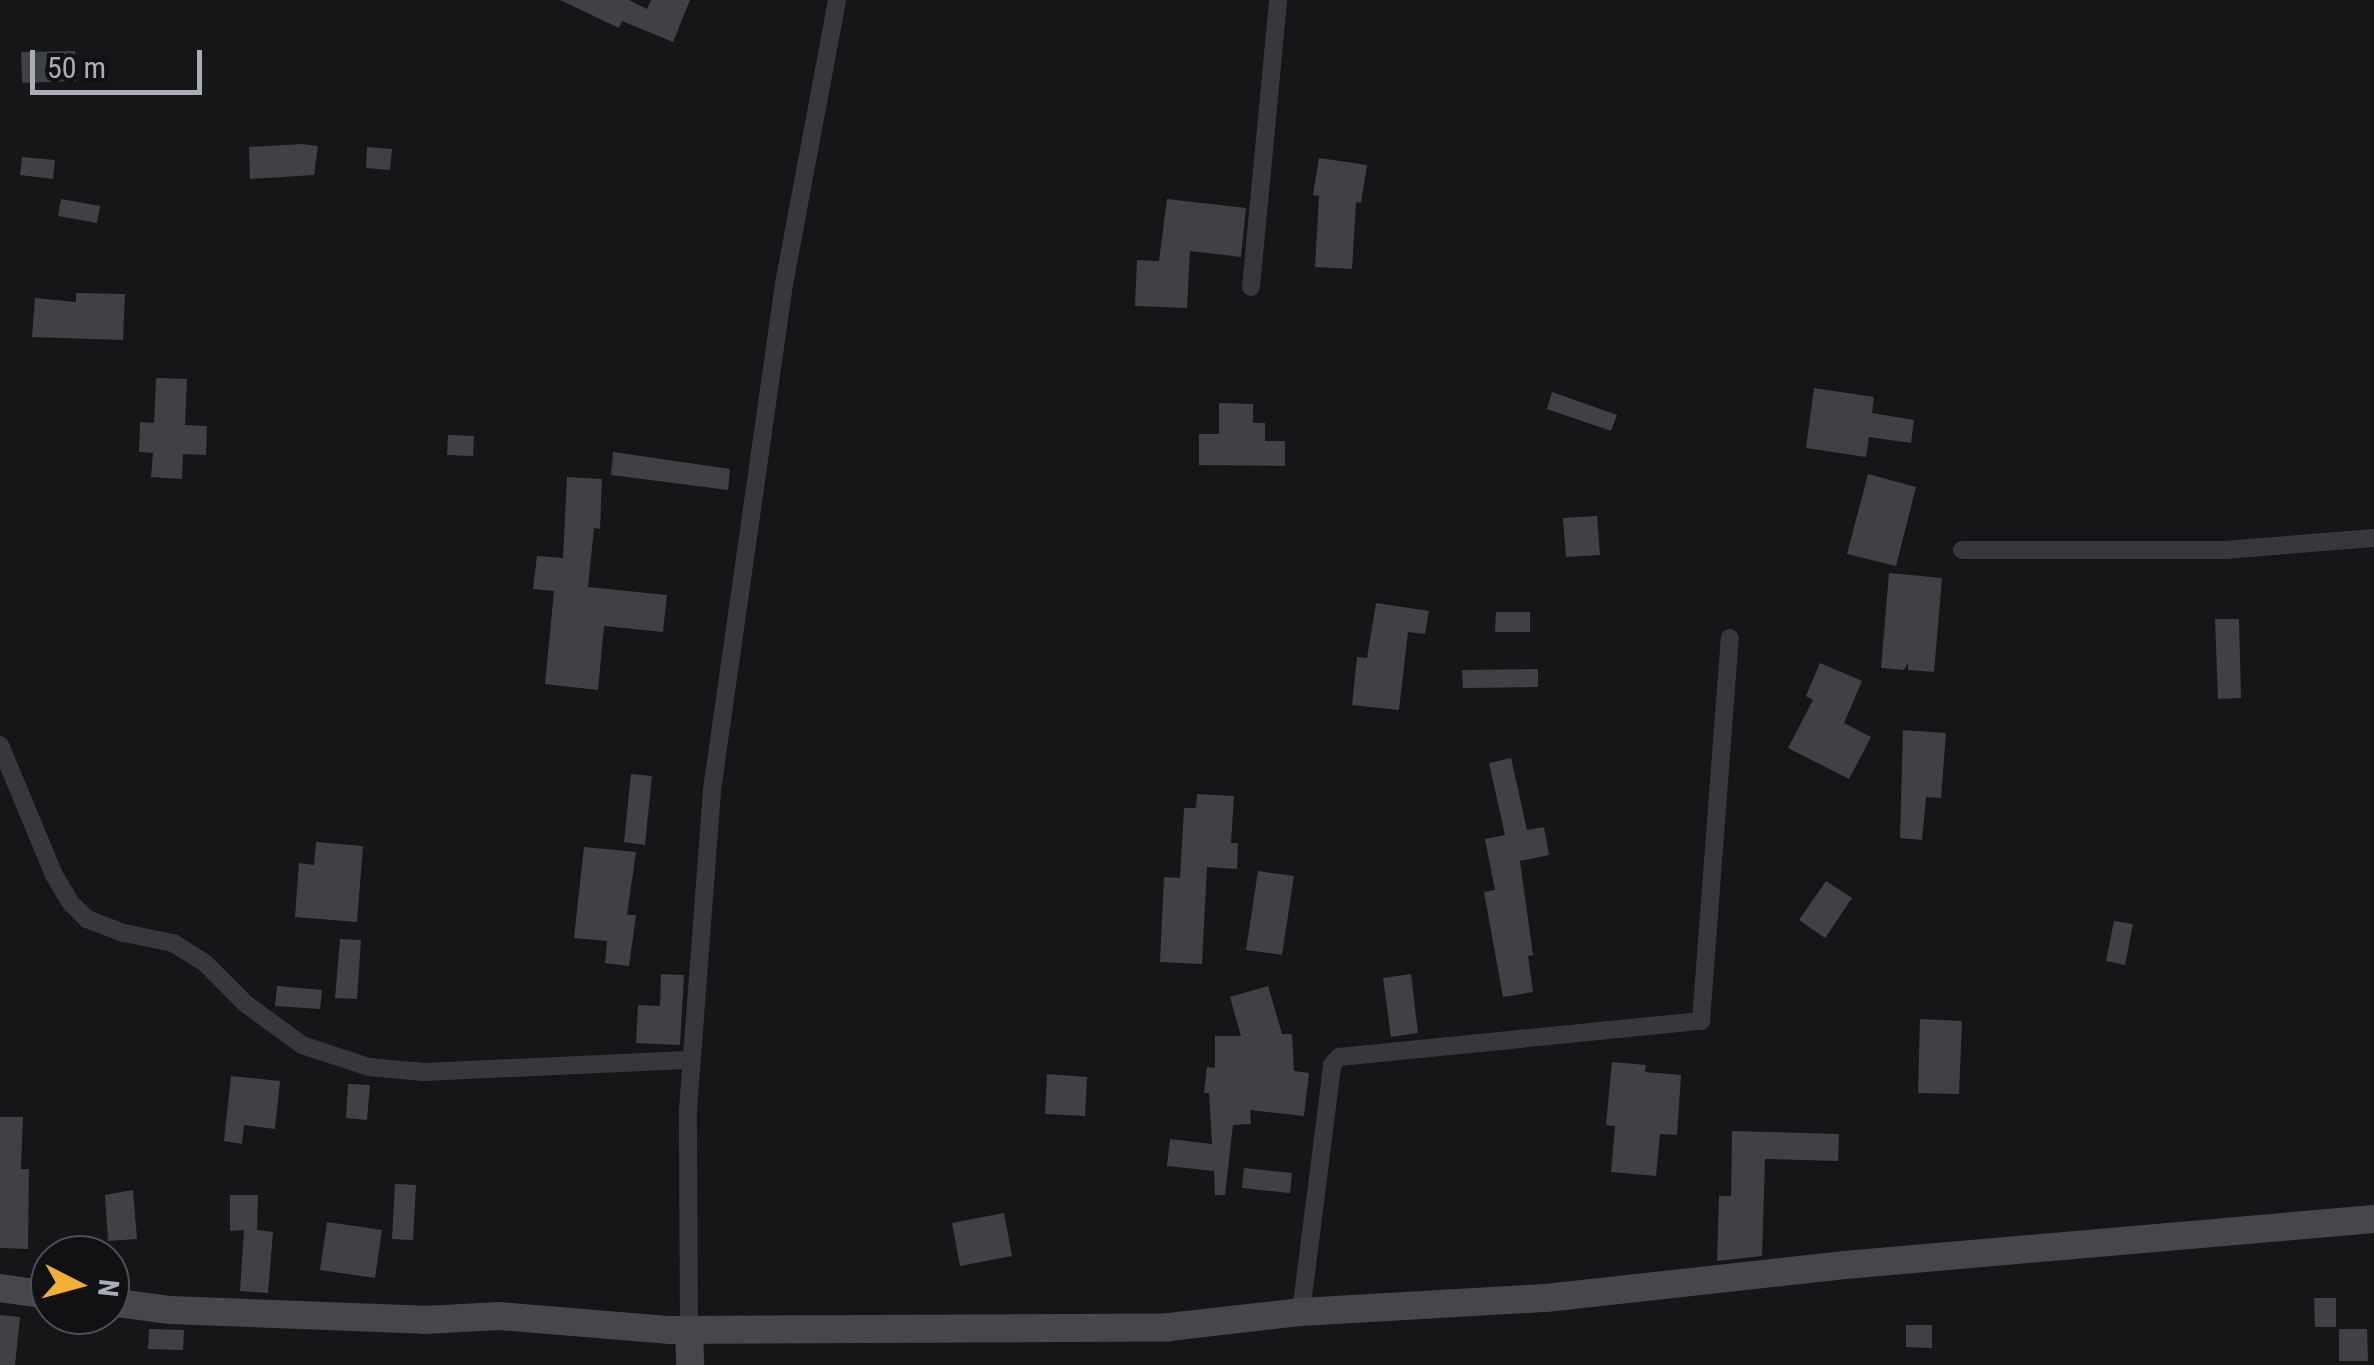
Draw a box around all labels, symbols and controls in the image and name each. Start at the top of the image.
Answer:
scale bar [35,30,208,92]
text: 50 m [47,50,106,85]
north arrow [30,1235,130,1335]
text: N [91,1278,126,1298]

